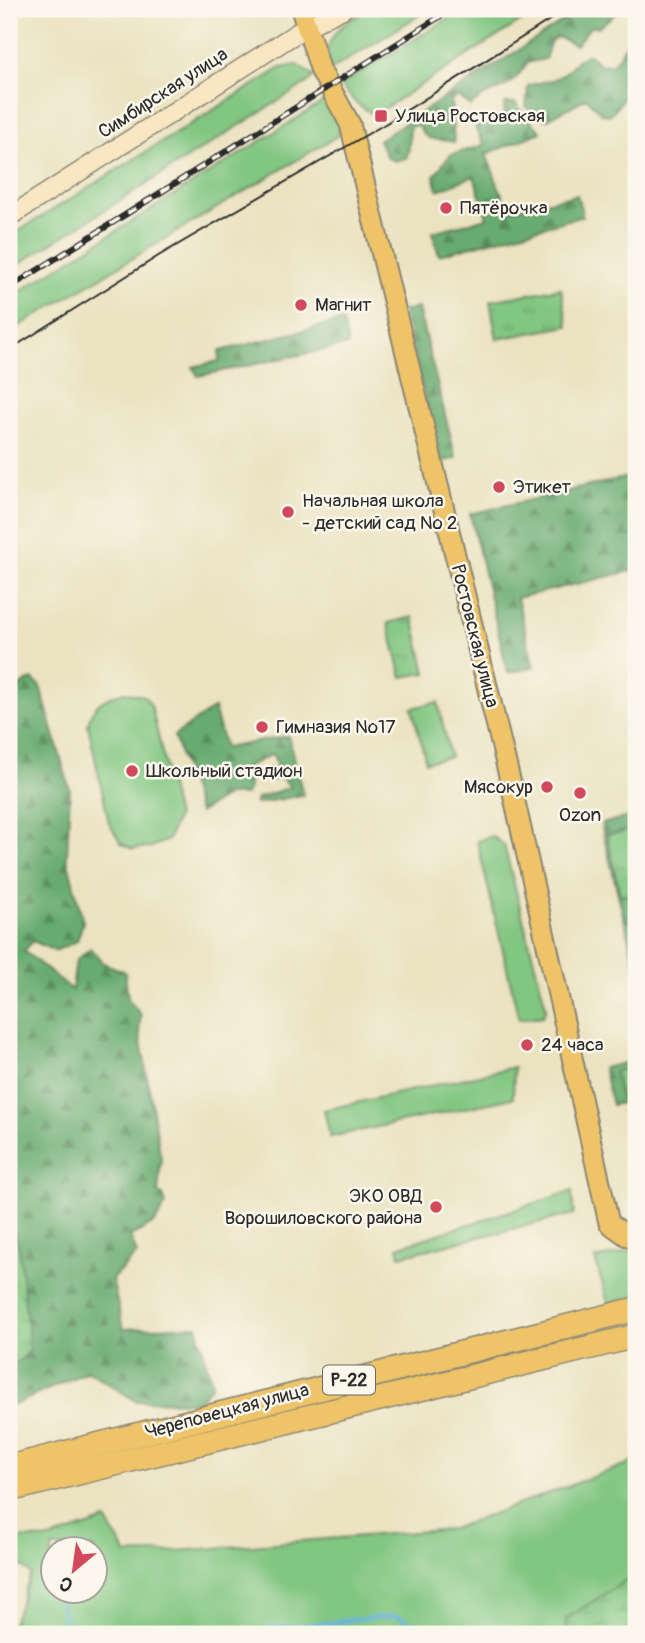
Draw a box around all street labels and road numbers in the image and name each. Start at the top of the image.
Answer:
street label: Симбирская улица [94,42,232,144]
street label: Ростовская улица [446,562,504,710]
road number: Р-22 [323,1366,375,1394]
street label: Череповецкая улица [142,1378,312,1444]

